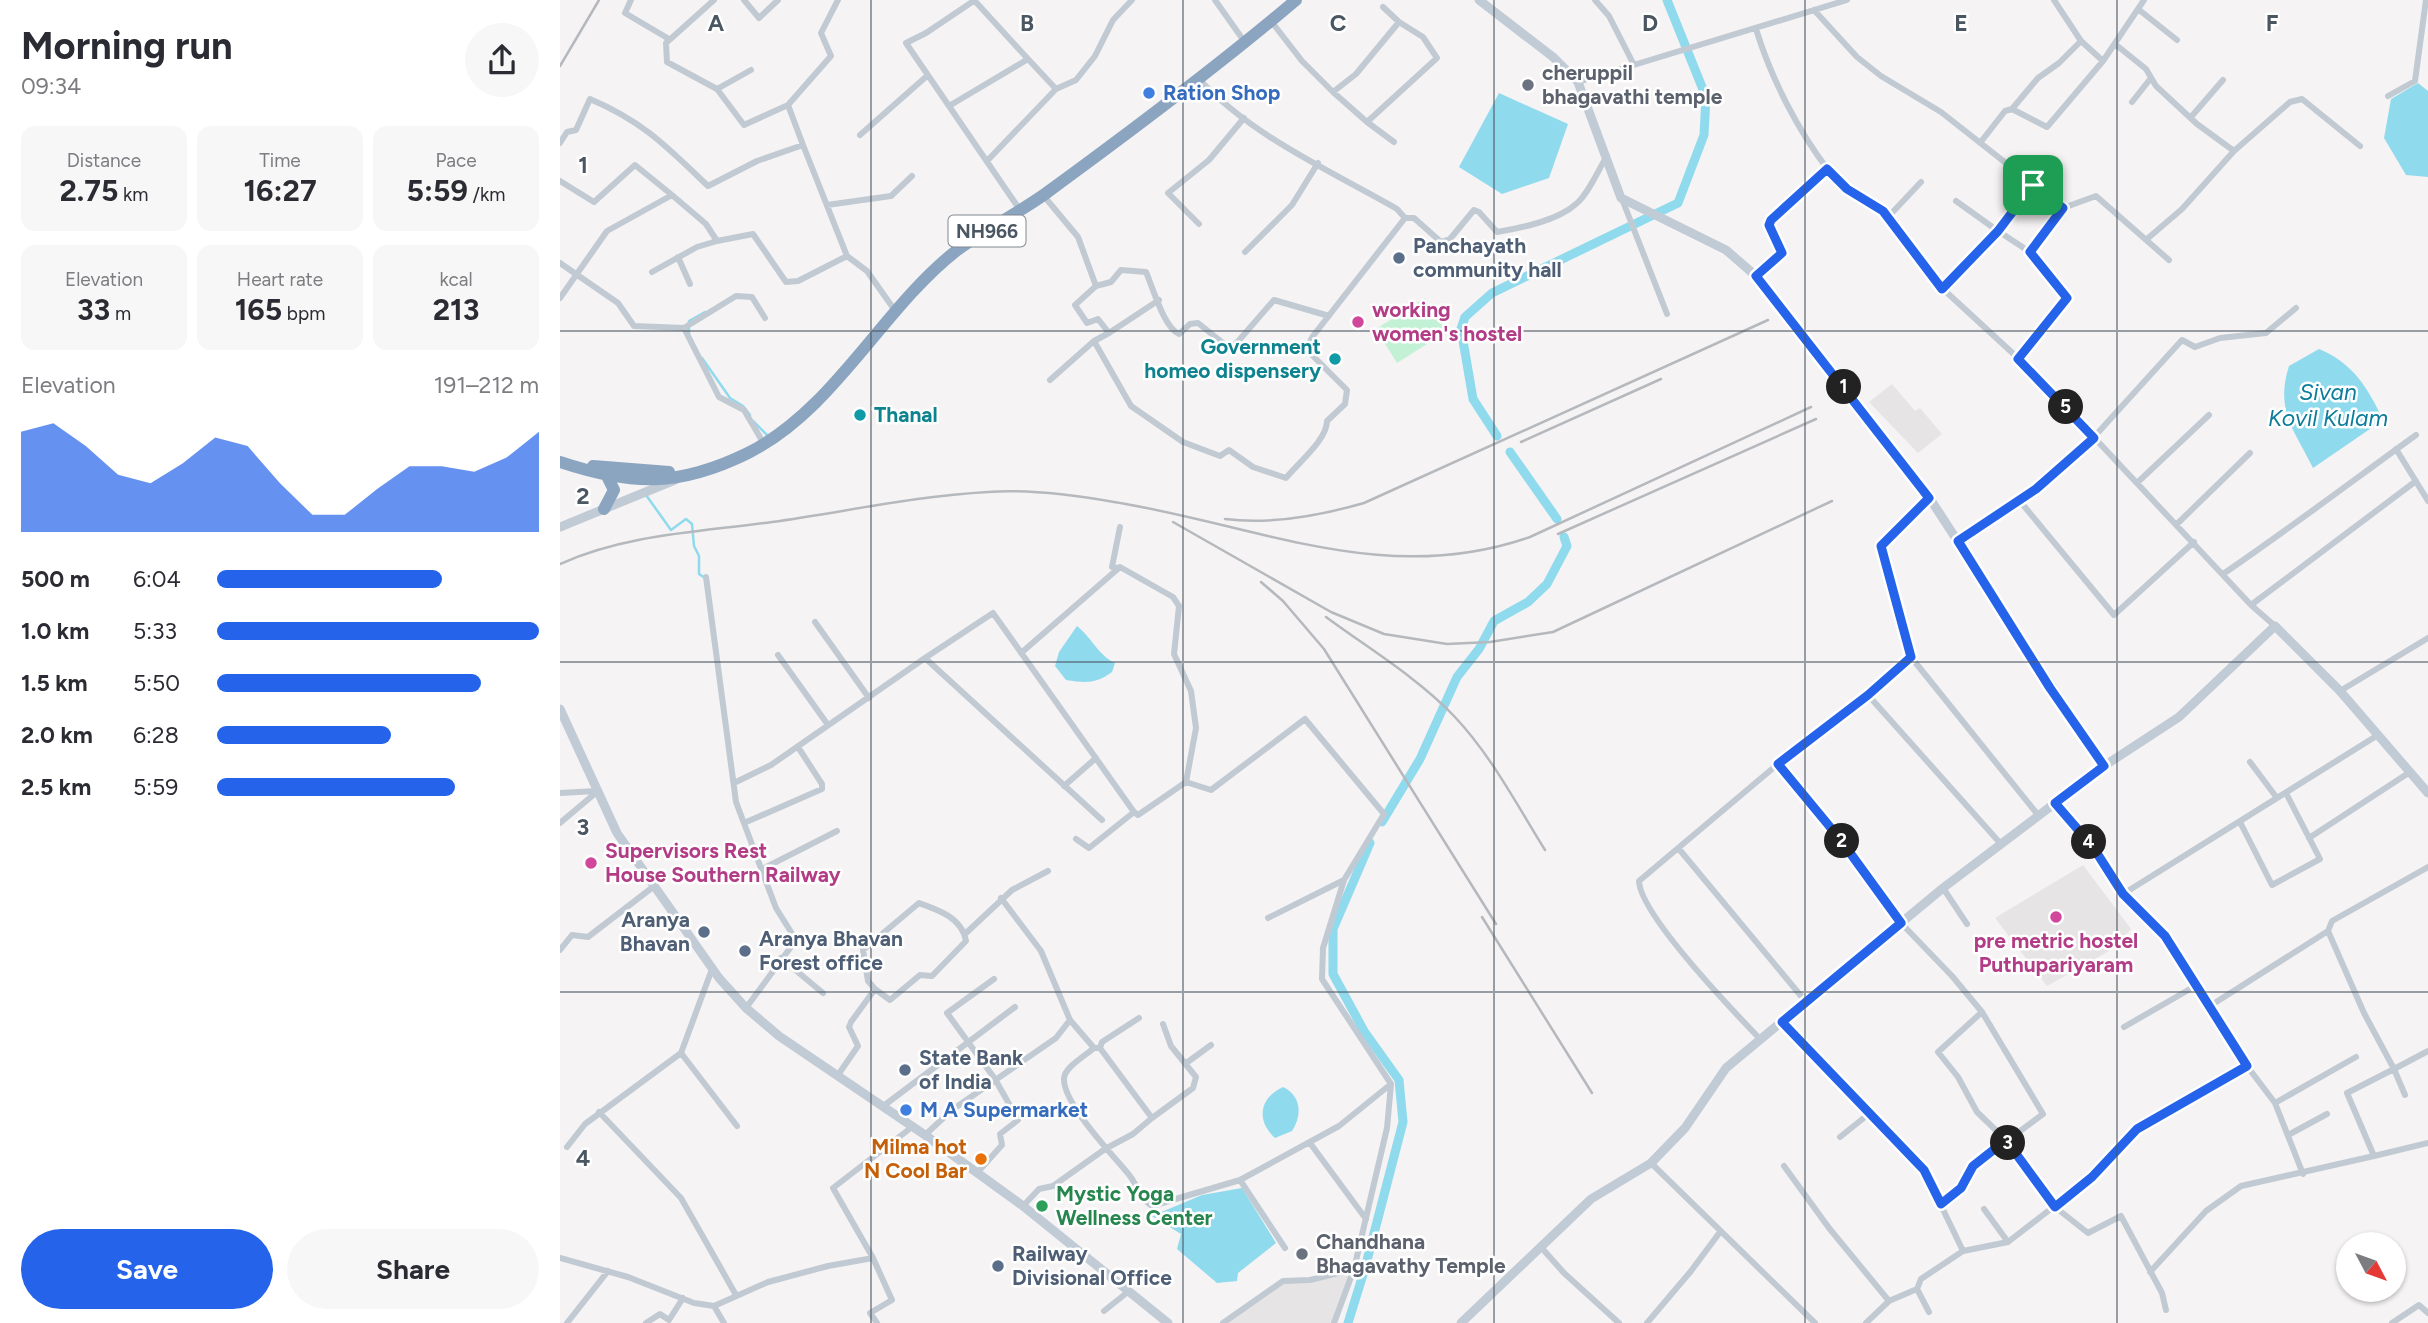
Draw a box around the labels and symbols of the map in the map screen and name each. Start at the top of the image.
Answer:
text: A [708,9,725,37]
text: B [1020,9,1034,37]
text: C [1330,9,1347,37]
text: D [1642,9,1658,37]
text: E [1954,9,1968,37]
text: F [2266,9,2279,37]
place label: cheruppil bhagavathi temple [1542,60,1723,109]
marker: cheruppil bhagavathi temple [1520,77,1536,93]
place label: Ration Shop [1163,80,1280,105]
marker: Ration Shop [1141,85,1157,101]
text: 1 [578,151,588,179]
pin [2003,155,2063,215]
road number: NH966 [948,216,1026,246]
place label: Panchayath community hall [1413,233,1562,282]
marker: Panchayath community hall [1391,250,1407,266]
place label: working women's hostel [1372,297,1522,346]
marker: working women's hostel [1350,314,1366,330]
place label: Government homeo dispensery [1144,334,1322,383]
marker: Government homeo dispensery [1327,351,1343,367]
pin: 1 [1826,370,1862,404]
water label: Sivan Kovil Kulam [2268,378,2388,432]
pin: 5 [2048,390,2084,424]
place label: Thanal [874,402,938,427]
marker: Thanal [852,407,868,423]
text: 2 [576,482,590,510]
text: 3 [577,813,589,841]
pin: 2 [1824,824,1860,858]
pin: 4 [2072,824,2106,860]
place label: Supervisors Rest House Southern Railway [605,838,842,887]
marker: Supervisors Rest House Southern Railway [583,855,599,871]
place label: Aranya Bhavan [620,907,690,956]
marker: pre metric hostel Puthupariyaram [2048,909,2064,925]
marker: Aranya Bhavan [696,924,712,940]
place label: Aranya Bhavan Forest office [759,926,903,975]
place label: pre metric hostel Puthupariyaram [1974,928,2138,977]
marker: Aranya Bhavan Forest office [737,943,753,959]
place label: State Bank of India [919,1045,1024,1094]
marker: State Bank of India [897,1062,913,1078]
place label: M A Supermarket [920,1097,1088,1122]
marker: M A Supermarket [898,1102,914,1118]
pin: 3 [1990,1126,2026,1160]
place label: Milma hot N Cool Bar [864,1134,967,1183]
text: 4 [576,1144,590,1172]
marker: Milma hot N Cool Bar [973,1151,989,1167]
place label: Mystic Yoga Wellness Center [1056,1181,1213,1230]
marker: Mystic Yoga Wellness Center [1034,1198,1050,1214]
place label: Chandhana Bhagavathy Temple [1316,1229,1506,1278]
north arrow [2336,1232,2406,1302]
place label: Railway Divisional Office [1012,1241,1172,1290]
marker: Chandhana Bhagavathy Temple [1294,1246,1310,1262]
marker: Railway Divisional Office [990,1258,1006,1274]

